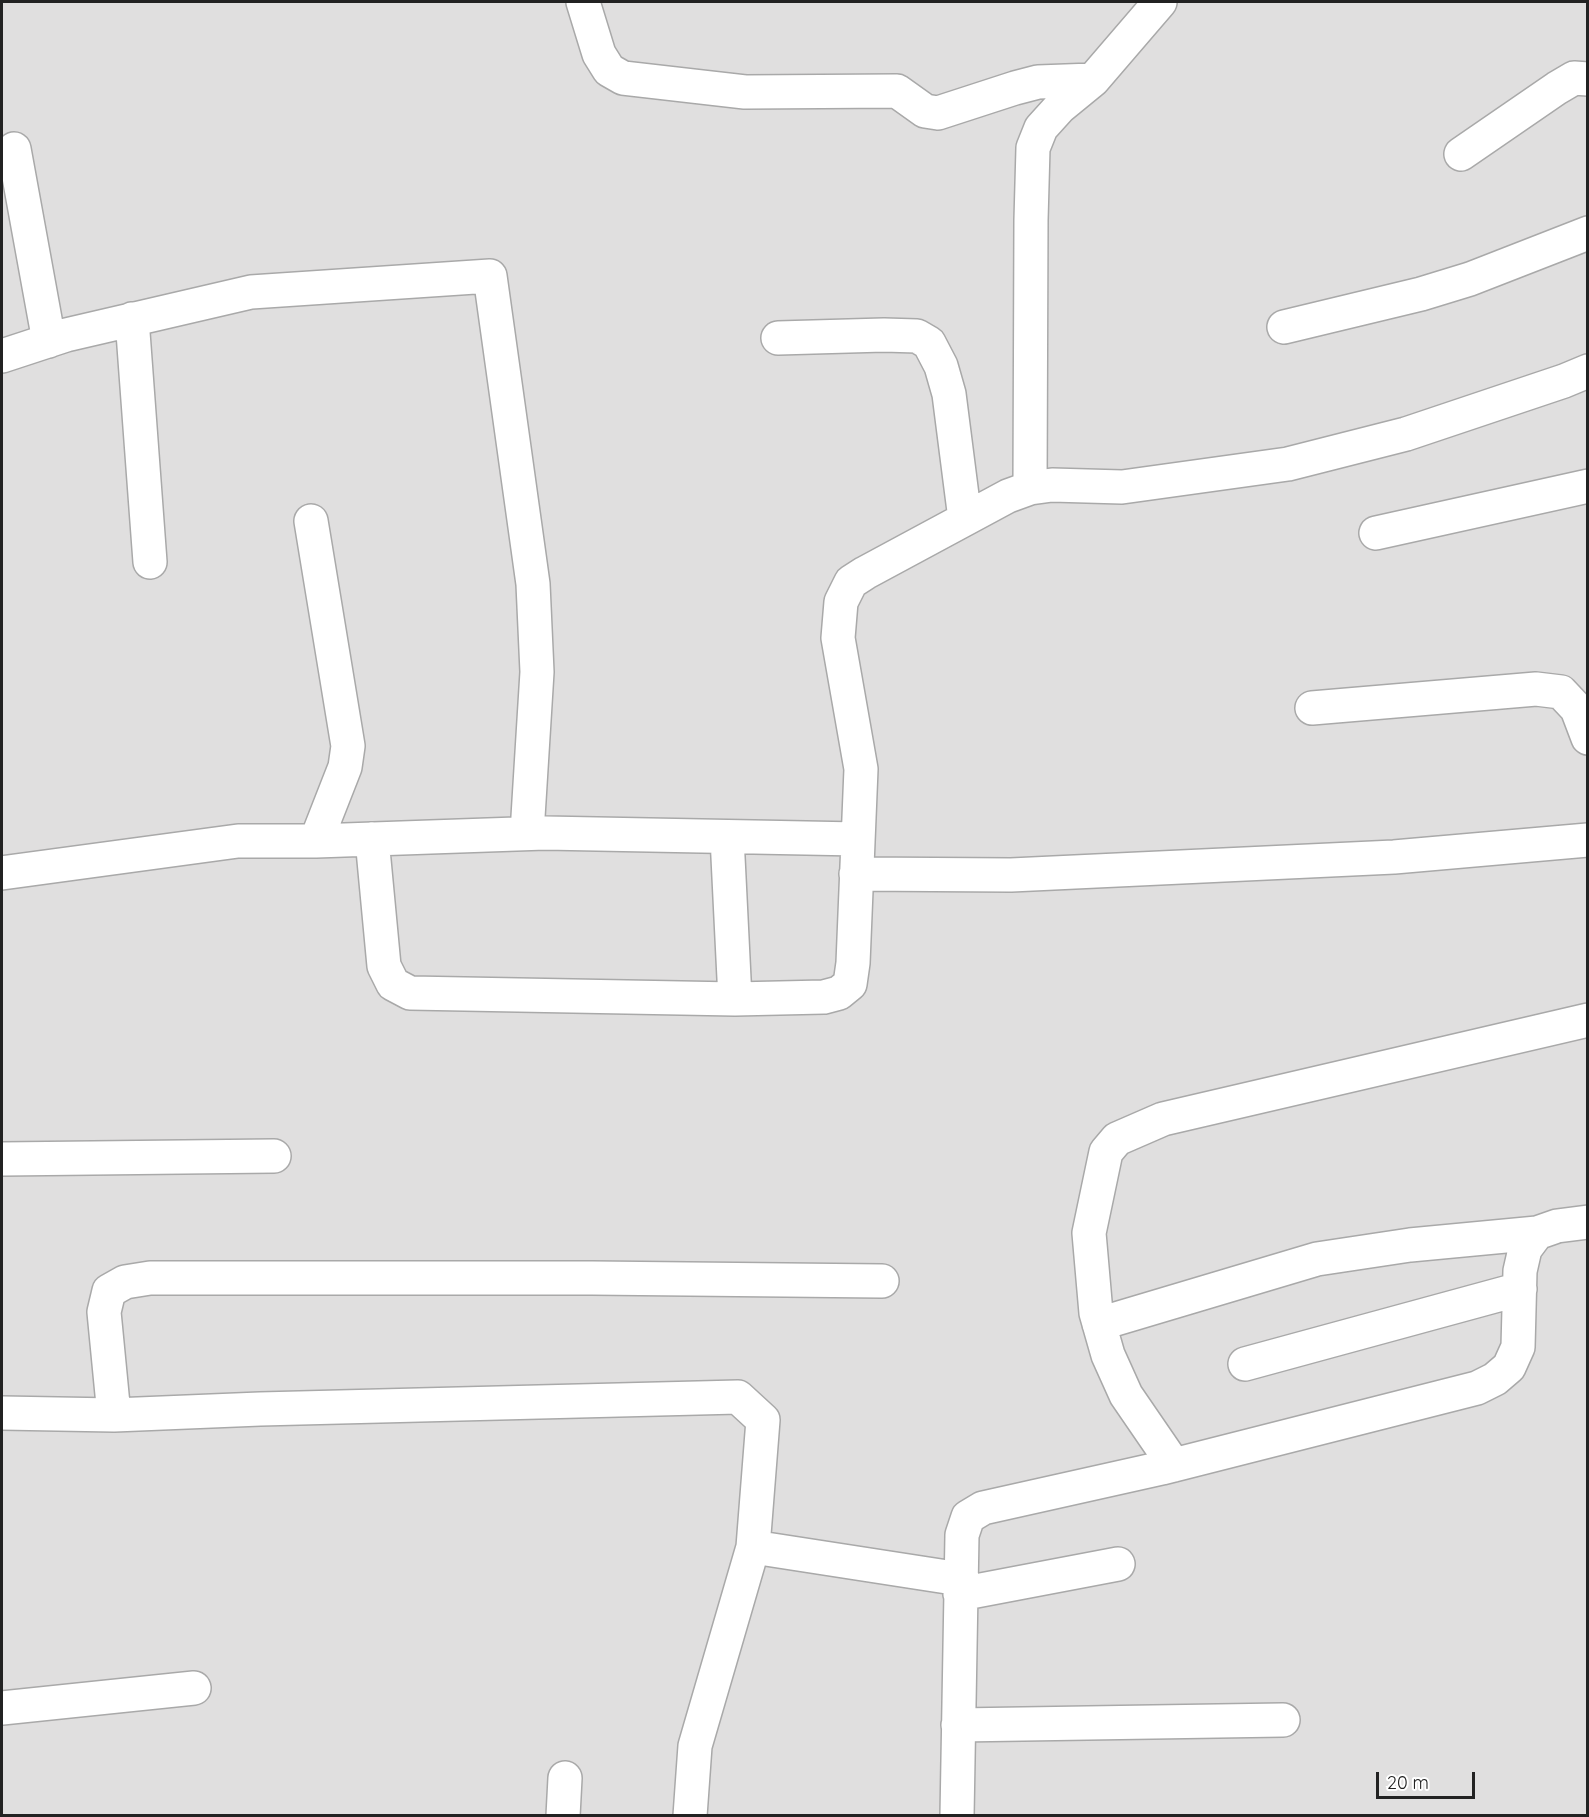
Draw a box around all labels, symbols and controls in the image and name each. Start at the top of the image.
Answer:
scale bar [1379,1760,1478,1798]
text: 20 m [1387,1771,1429,1794]

